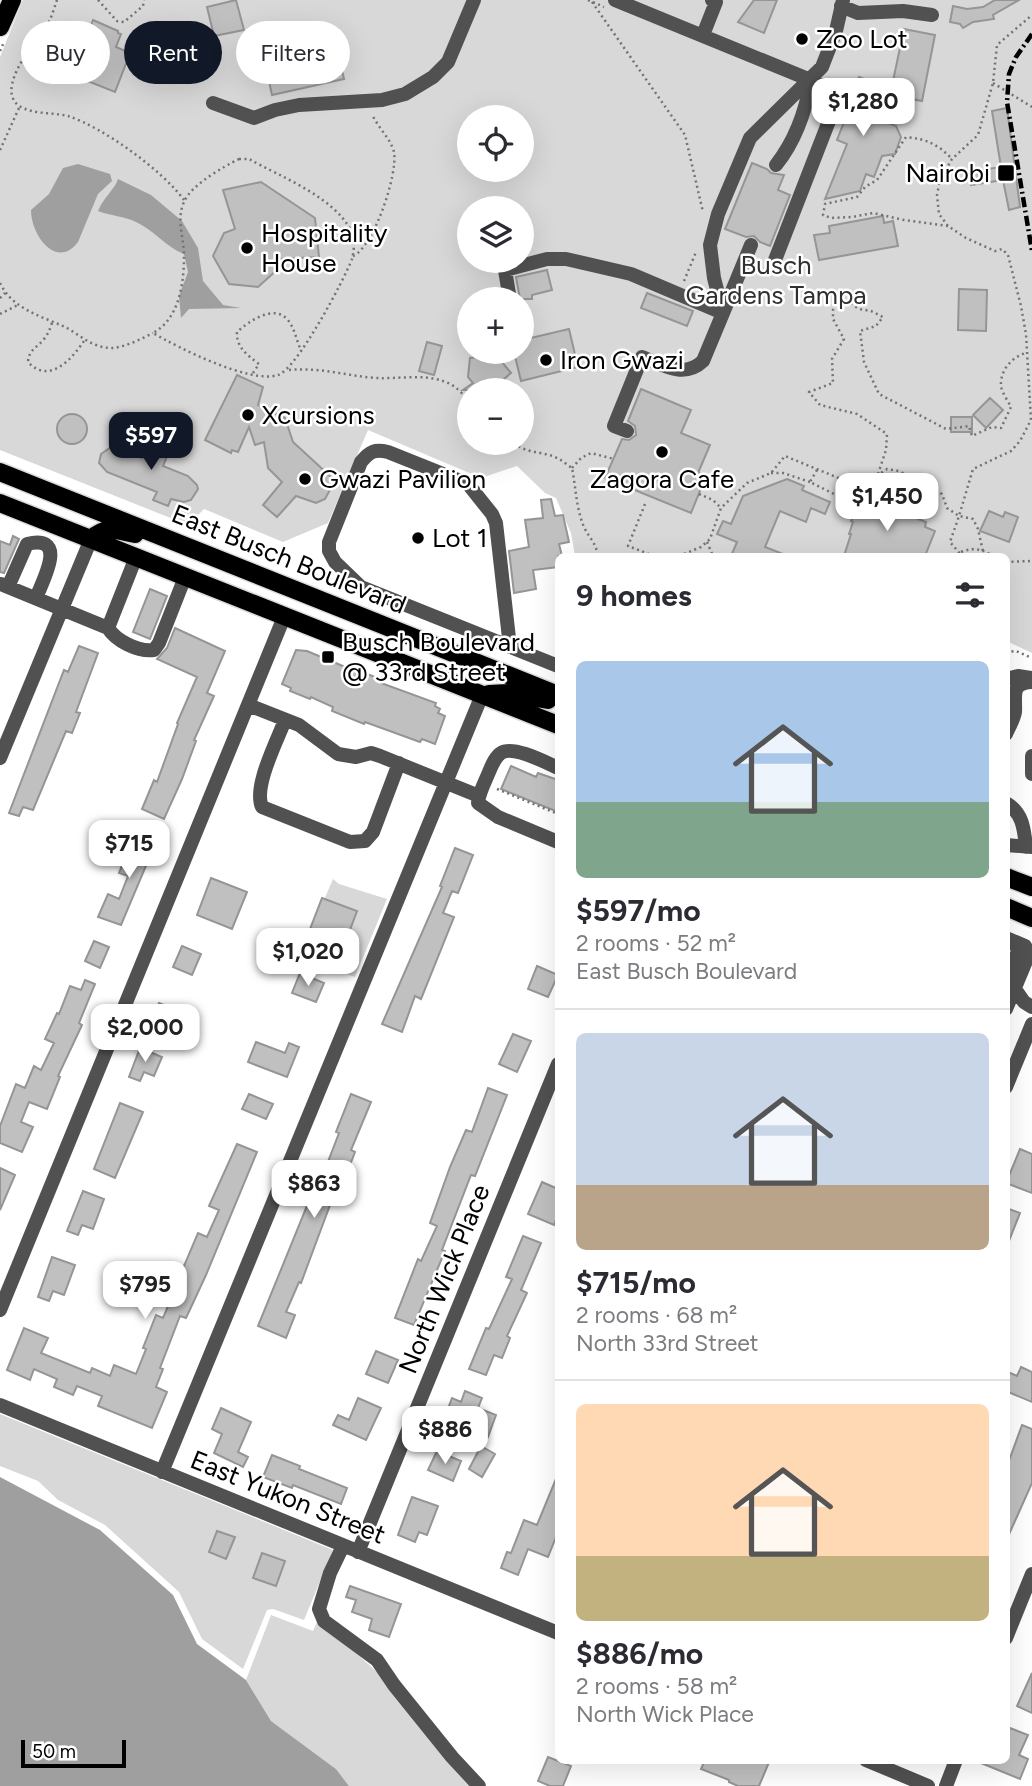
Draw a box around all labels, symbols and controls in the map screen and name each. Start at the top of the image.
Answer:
chip: Buy [21,21,110,84]
chip: Rent [124,21,222,84]
chip: Filters [236,21,350,84]
place label: Zoo Lot [816,23,908,55]
marker: Zoo Lot [794,31,810,47]
pin: $1,280 [806,78,920,138]
text: $1,280 [828,87,898,115]
map controls [457,105,534,455]
button: locate [457,105,534,182]
place label: Nairobi [905,157,990,189]
marker: Nairobi [996,163,1016,183]
button: layers [457,196,534,273]
place label: Hospitality House [261,217,388,279]
marker: Hospitality House [239,240,255,256]
park label: Busch Gardens Tampa [685,249,867,311]
button: + [457,287,534,364]
place label: Iron Gwazi [560,344,684,376]
marker: Iron Gwazi [538,352,554,368]
button: − [457,378,534,455]
place label: Xcursions [262,399,375,431]
marker: Xcursions [240,407,256,423]
pin: $597 [110,412,192,472]
text: $597 [125,421,177,449]
marker: Zagora Cafe [654,444,670,460]
place label: Gwazi Pavilion [319,463,486,495]
place label: Zagora Cafe [590,463,734,495]
marker: Gwazi Pavilion [297,471,313,487]
pin: $1,450 [830,474,944,533]
text: $1,450 [851,482,923,510]
street label: East Busch Boulevard [167,497,411,621]
place label: Lot 1 [432,522,488,554]
marker: Lot 1 [410,530,426,546]
icon: filters [951,576,989,614]
text: 9 homes [576,577,692,614]
place label: Busch Boulevard @ 33rd Street [342,626,535,688]
marker: Busch Boulevard @ 33rd Street [320,649,336,665]
icon: home [720,706,846,832]
pin: $715 [88,820,170,880]
text: $715 [105,829,153,857]
text: $597/mo [576,892,701,929]
pin: $1,020 [251,928,365,988]
text: 2 rooms · 52 m² [576,929,736,957]
text: $1,020 [272,937,344,965]
text: East Busch Boulevard [576,957,797,985]
pin: $2,000 [88,1004,202,1064]
text: $2,000 [107,1013,183,1041]
icon: home [720,1078,846,1204]
pin: $863 [273,1160,355,1220]
text: $863 [288,1169,340,1197]
street label: North Wick Place [391,1180,497,1378]
pin: $795 [104,1262,186,1321]
text: $715/mo [576,1264,696,1301]
text: $795 [119,1270,171,1298]
text: 2 rooms · 68 m² [576,1301,737,1329]
text: North 33rd Street [576,1329,758,1357]
pin: $886 [404,1406,486,1466]
text: $886 [418,1415,472,1443]
street label: East Yukon Street [186,1443,390,1551]
icon: home [720,1449,846,1575]
text: $886/mo [576,1635,703,1672]
text: 2 rooms · 58 m² [576,1672,737,1700]
text: North Wick Place [576,1700,754,1728]
scale bar [21,1737,126,1769]
text: 50 m [32,1740,76,1763]

